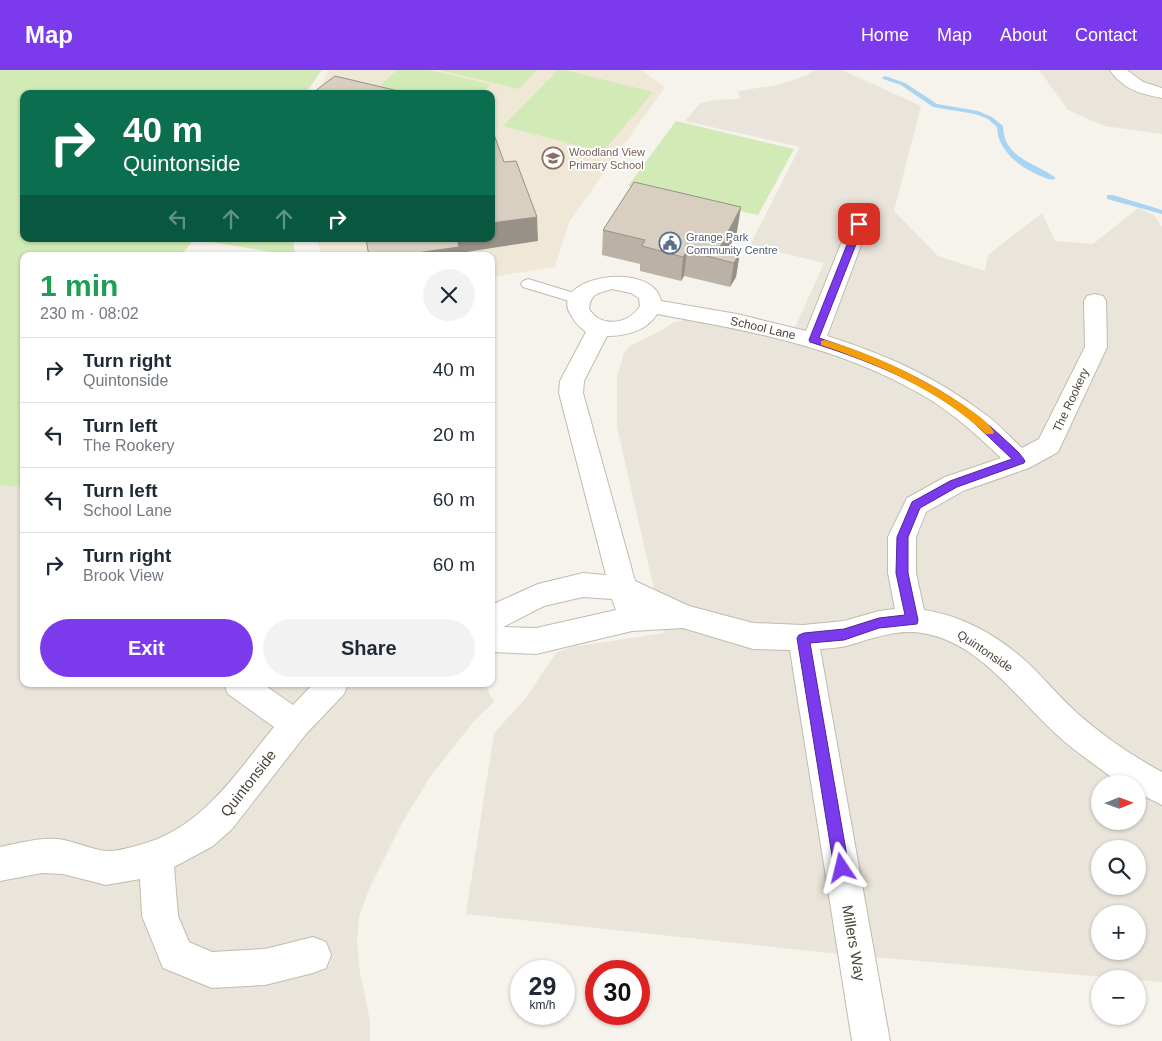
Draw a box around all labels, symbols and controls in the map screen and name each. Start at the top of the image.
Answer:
text: Map [25,21,73,48]
text: Home [861,25,909,45]
text: Map [937,25,972,45]
text: About [1000,25,1047,45]
text: Contact [1075,25,1137,45]
icon: right [40,110,105,175]
text: 40 m [123,110,203,149]
school or university icon: Woodland View Primary School [541,146,565,170]
place label: Woodland View Primary School [569,146,645,171]
text: Quintonside [123,151,240,176]
pin [838,203,880,245]
icon: left [164,205,192,233]
icon: ahead [217,205,245,233]
icon: ahead [270,205,298,233]
icon: right [323,205,351,233]
icon: arrive [845,210,873,238]
public building icon: Grange Park Community Centre [658,231,682,255]
place label: Grange Park Community Centre [686,231,778,256]
text: 1 min [40,269,118,302]
button: close [423,269,475,321]
text: 230 m · 08:02 [40,305,139,322]
street label: School Lane [729,314,797,342]
text: Turn right [83,350,171,371]
icon: right [40,356,68,384]
text: 40 m [433,359,475,380]
street label: The Rookery [1050,366,1092,434]
text: Quintonside [83,372,168,389]
text: Turn left [83,415,158,436]
icon: left [40,421,68,449]
text: 20 m [433,424,475,445]
text: The Rookery [83,437,175,454]
text: Turn left [83,480,158,501]
icon: left [40,486,68,514]
text: 60 m [433,489,475,510]
text: School Lane [83,502,172,519]
text: Turn right [83,545,171,566]
icon: right [40,551,68,579]
text: 60 m [433,554,475,575]
text: Brook View [83,567,164,584]
button: Exit [40,619,253,677]
button: Share [263,619,475,677]
street label: Quintonside [955,627,1016,675]
street label: Quintonside [217,746,279,820]
north arrow [1091,775,1146,830]
map controls [1091,775,1146,1025]
button: search [1091,840,1146,895]
position arrow [815,841,867,893]
street label: Millers Way [839,904,869,983]
button: + [1091,905,1146,960]
speed limit sign: 30 [585,960,650,1025]
button: − [1091,970,1146,1025]
text: 29 [529,972,556,1000]
text: km/h [529,998,556,1012]

